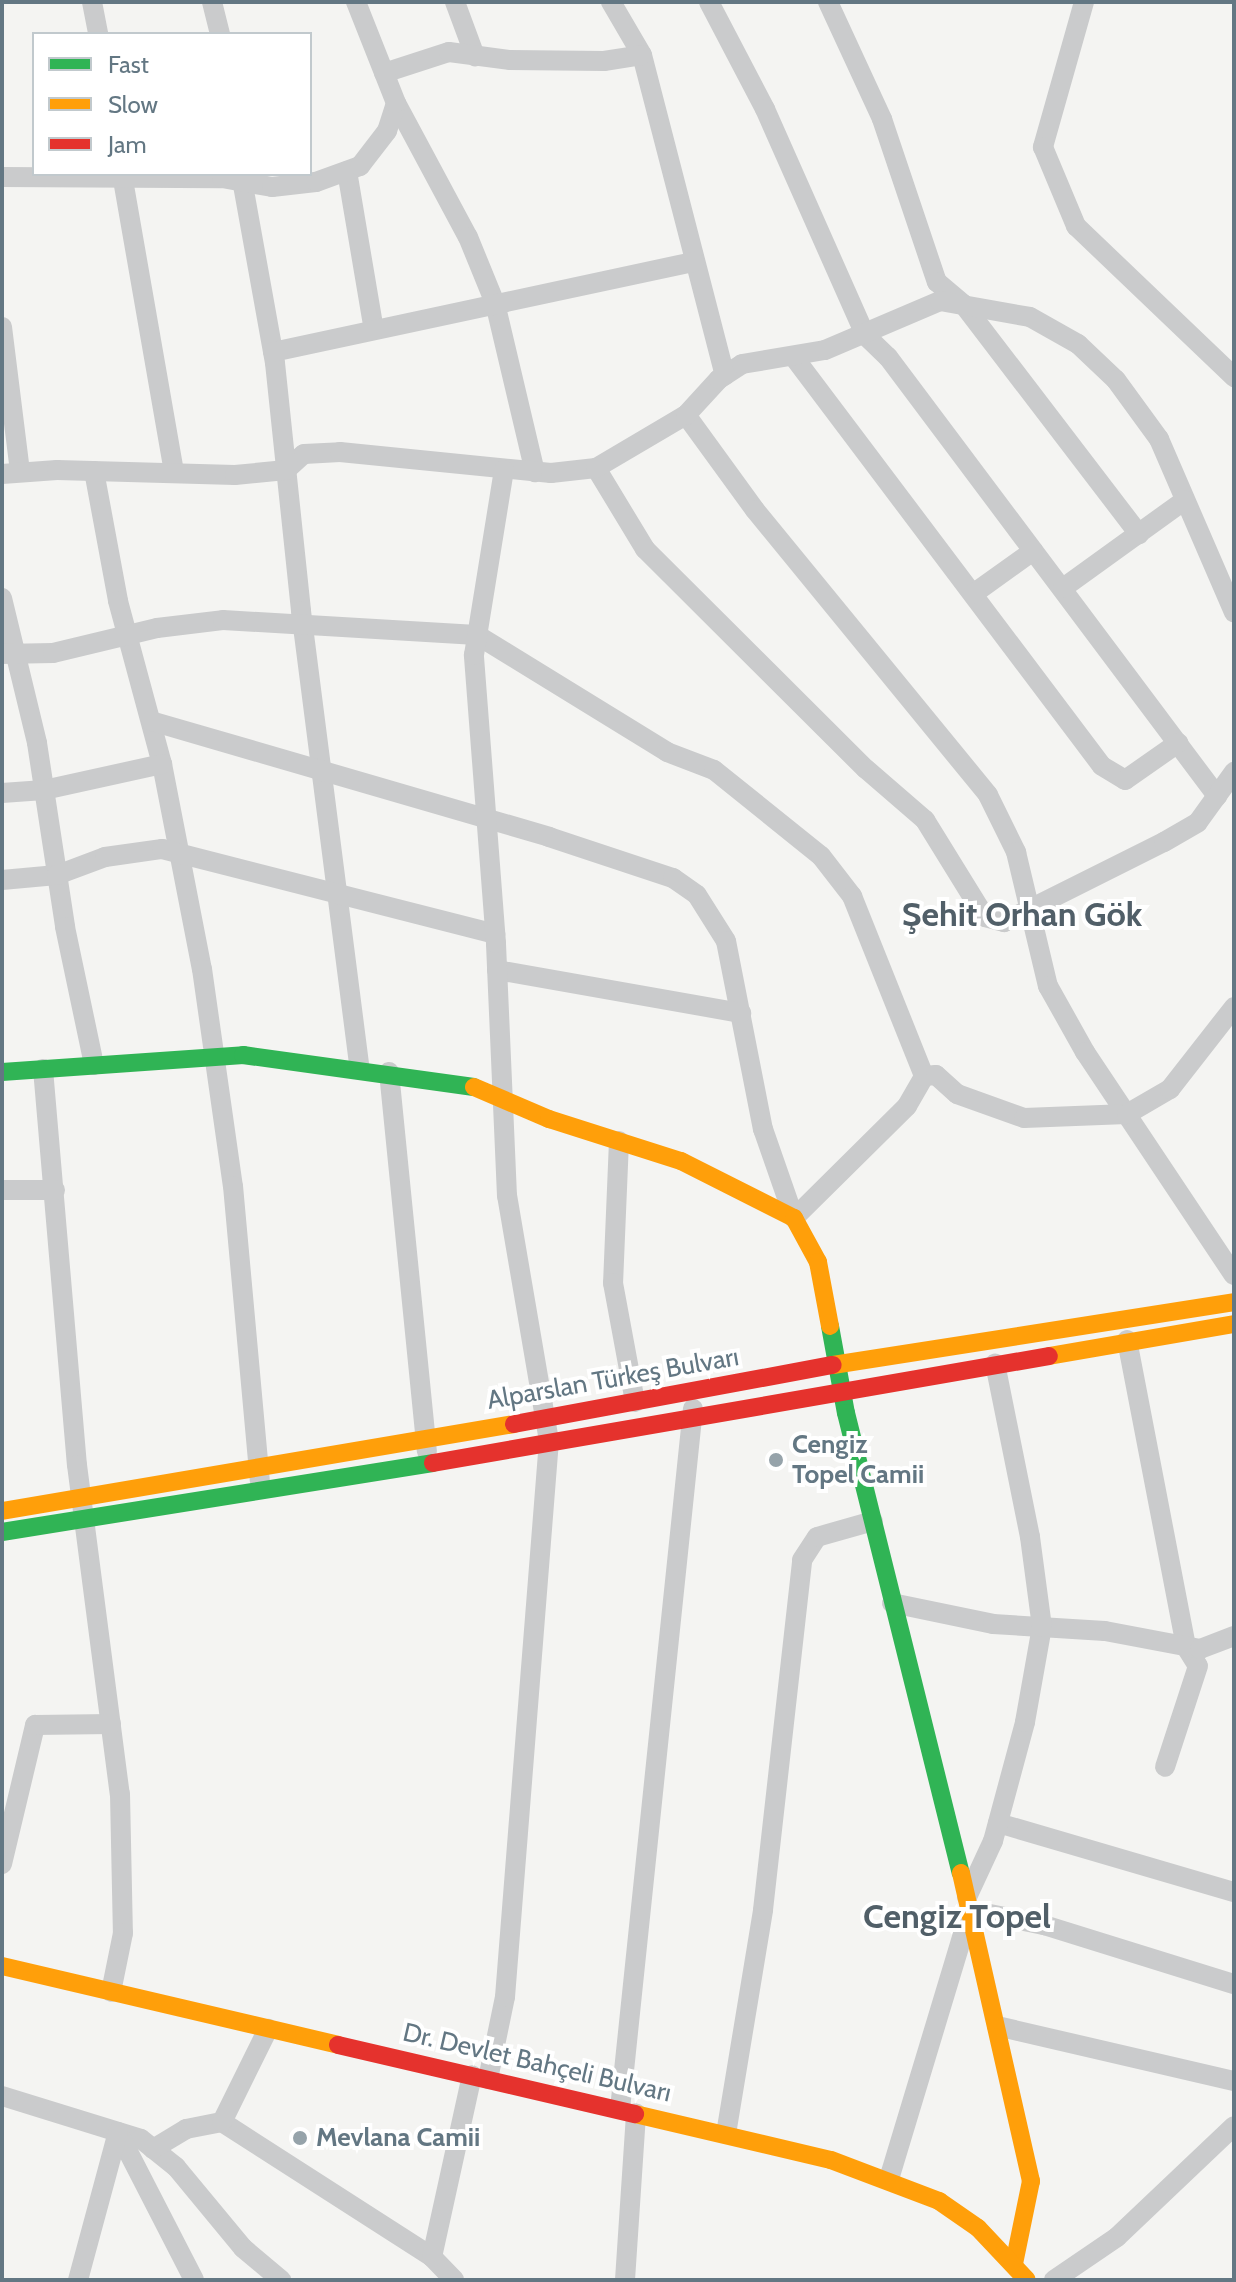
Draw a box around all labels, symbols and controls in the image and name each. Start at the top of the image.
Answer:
legend [32,32,312,176]
text: Fast [108,50,149,79]
text: Slow [108,90,158,119]
text: Jam [108,130,146,159]
district label: Şehit Orhan Gök [902,895,1142,935]
street label: Alparslan Türkeş Bulvarı [485,1341,741,1417]
place label: Cengiz Topel Camii [792,1429,924,1490]
marker: Cengiz Topel Camii [767,1451,785,1469]
district label: Cengiz Topel [863,1897,1051,1937]
street label: Dr. Devlet Bahçeli Bulvarı [400,2017,674,2109]
place label: Mevlana Camii [316,2122,480,2154]
marker: Mevlana Camii [291,2129,309,2147]

